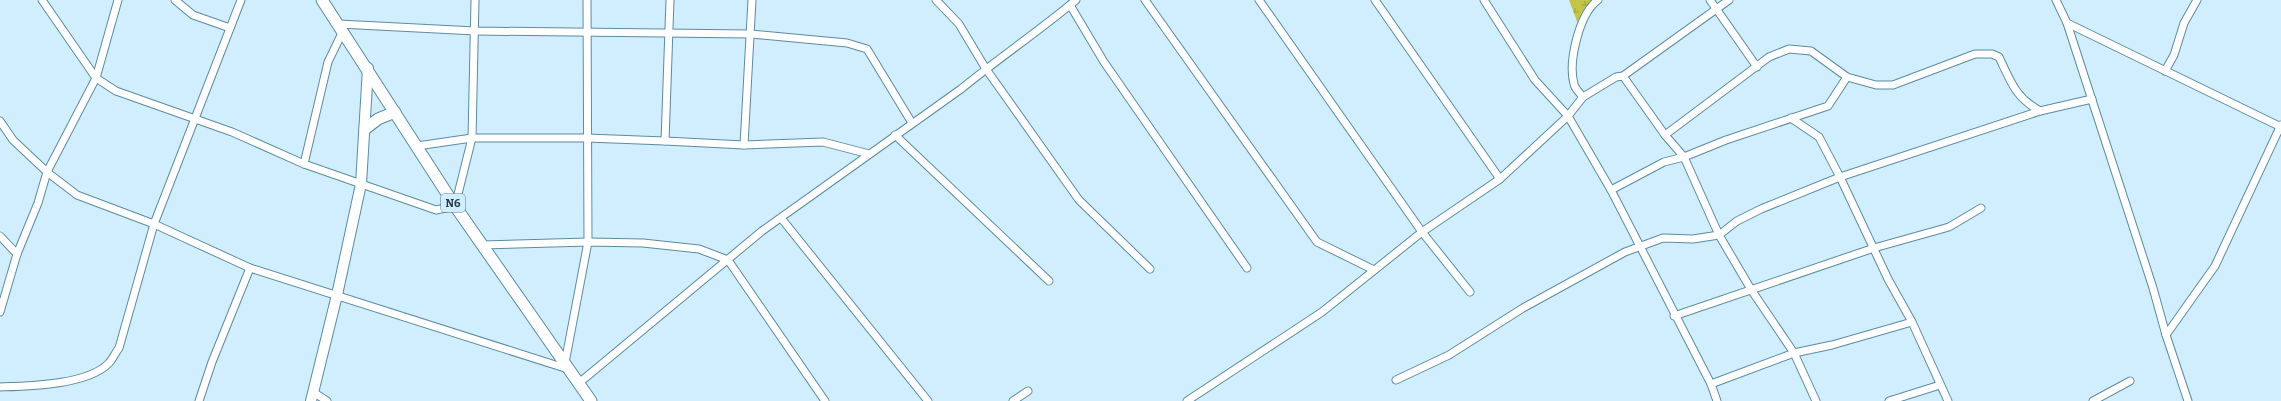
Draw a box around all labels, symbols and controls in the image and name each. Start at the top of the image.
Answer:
road number: N6 [441,194,465,212]

